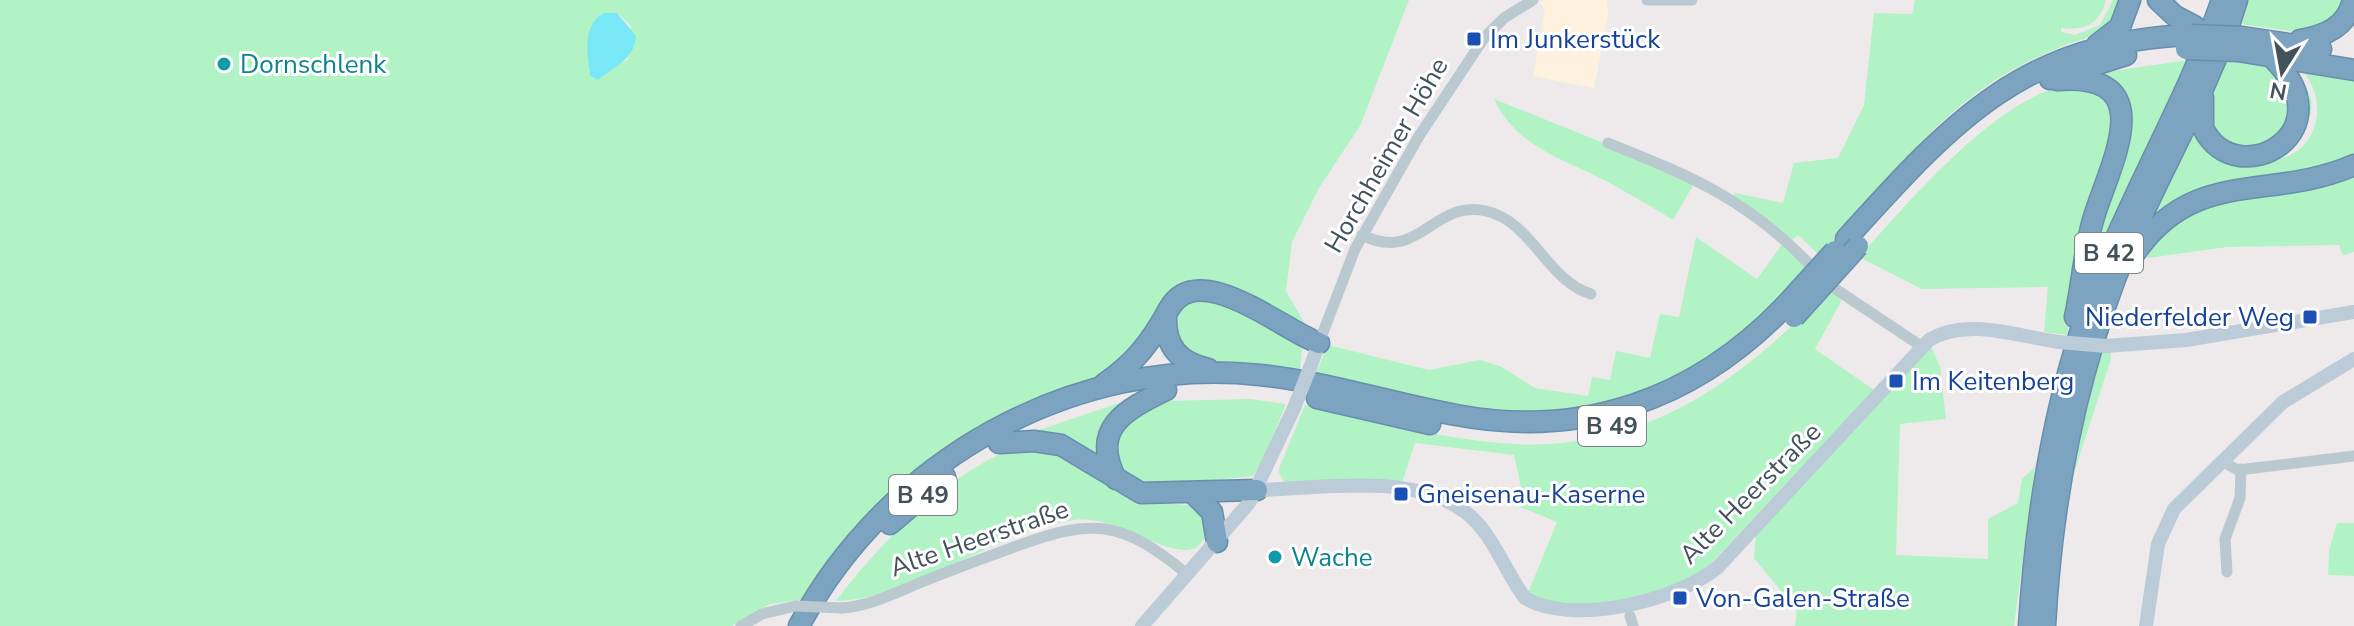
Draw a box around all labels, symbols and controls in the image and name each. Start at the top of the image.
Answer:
place label: Im Junkerstück [1490,22,1661,57]
marker: Im Junkerstück [1465,30,1483,48]
north arrow [2242,32,2322,112]
place label: Dornschlenk [240,47,387,82]
street label: Horchheimer Höhe [1316,51,1457,259]
marker: Dornschlenk [215,55,233,73]
text: N [2267,74,2289,107]
road number: B 42 [2075,233,2143,273]
place label: Niederfelder Weg [2085,300,2294,335]
marker: Niederfelder Weg [2301,308,2319,326]
place label: Im Keitenberg [1912,364,2074,399]
marker: Im Keitenberg [1887,372,1905,390]
road number: B 49 [1578,406,1646,446]
street label: Alte Heerstraße [1672,415,1829,572]
road number: B 49 [889,475,957,515]
place label: Gneisenau-Kaserne [1417,477,1645,512]
marker: Gneisenau-Kaserne [1392,485,1410,503]
street label: Alte Heerstraße [885,492,1073,585]
place label: Wache [1291,540,1373,575]
marker: Wache [1266,548,1284,566]
place label: Von-Galen-Straße [1695,581,1910,616]
marker: Von-Galen-Straße [1671,589,1689,607]

